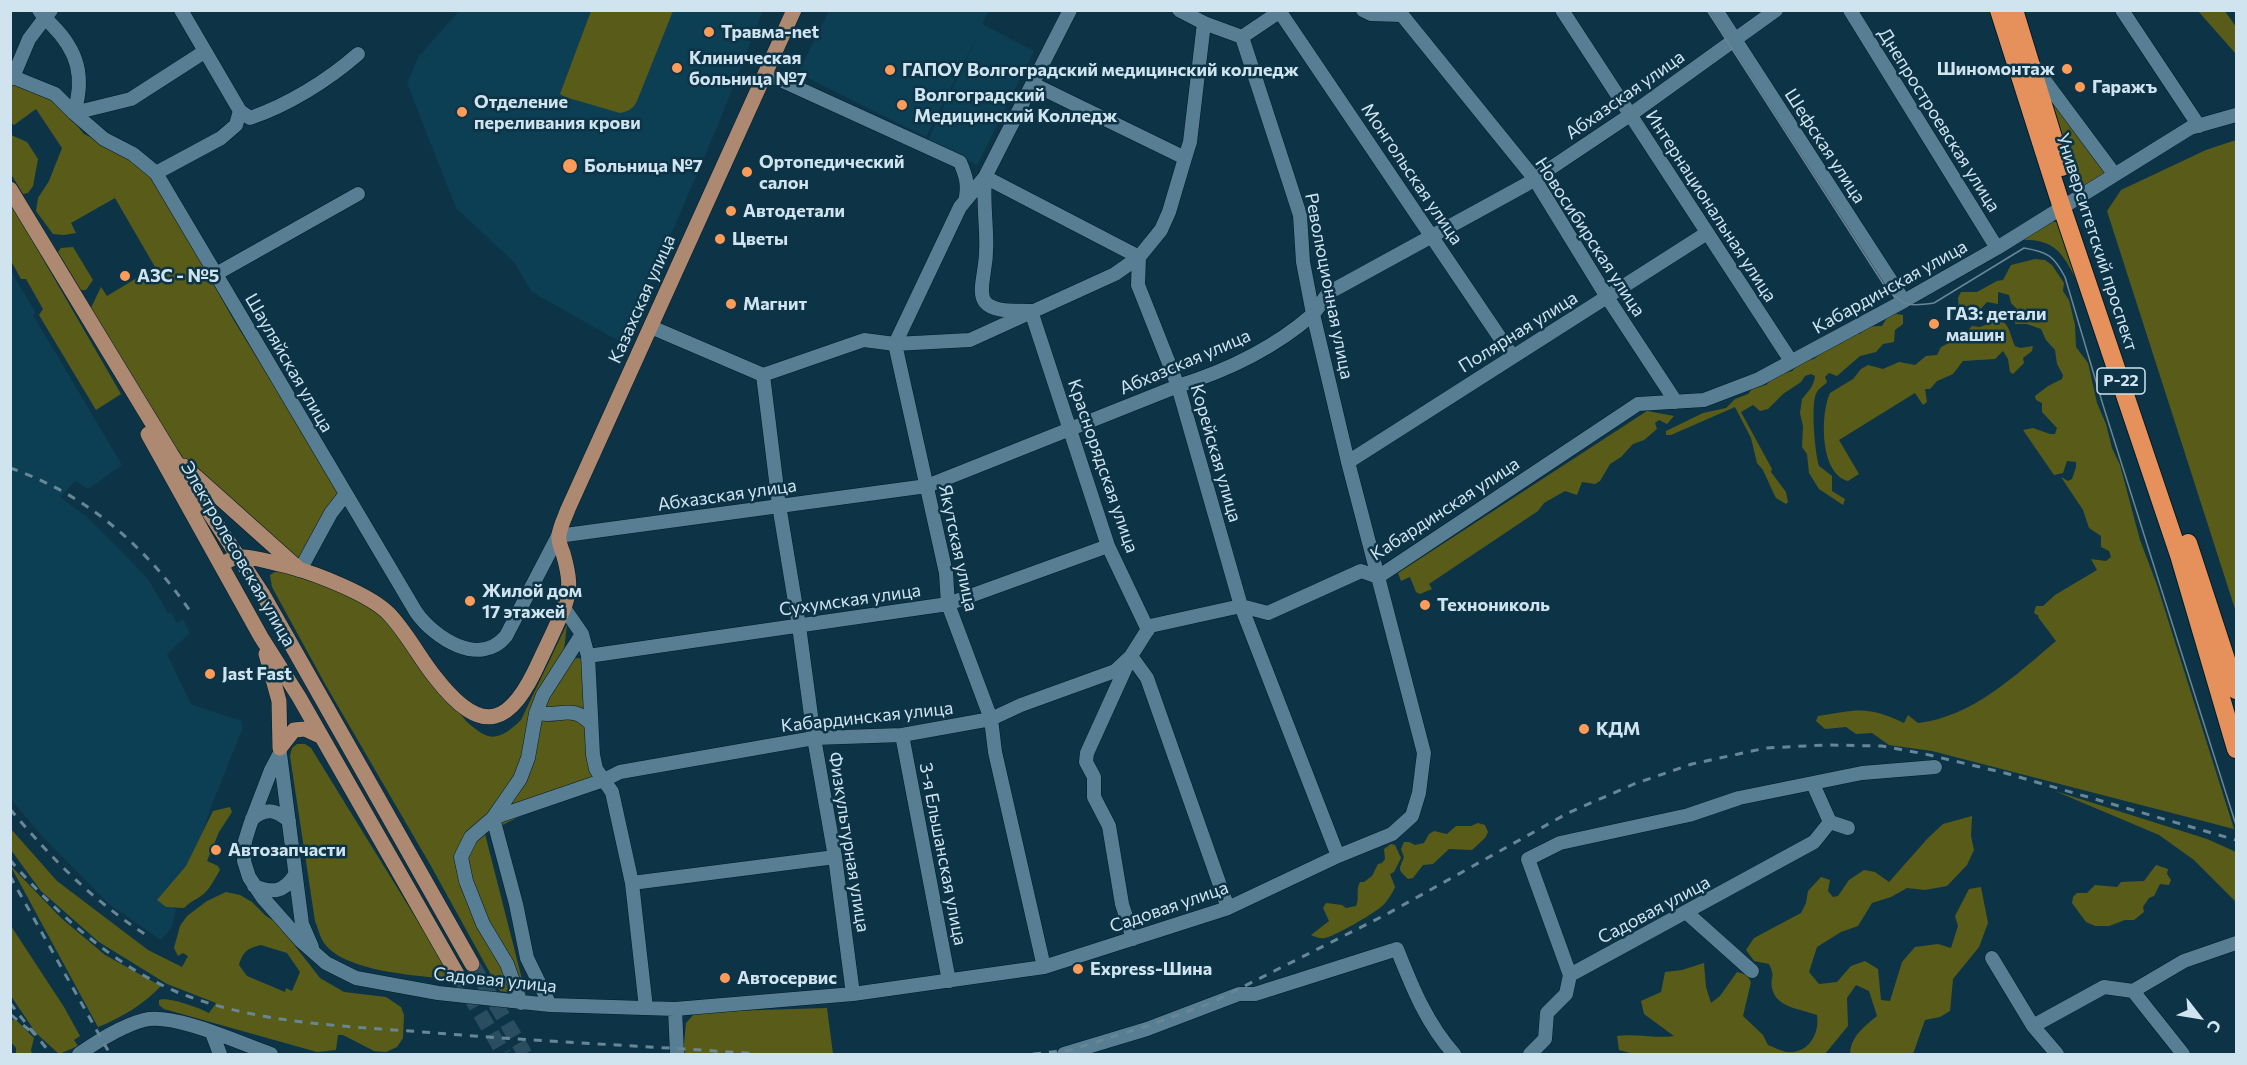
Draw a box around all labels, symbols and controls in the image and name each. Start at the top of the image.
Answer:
place label: Травма-net [721,21,819,43]
street label: Днепростроевская улица [1873,24,2005,216]
marker: Травма-net [702,25,716,39]
street label: Абхазская улица [1561,46,1689,144]
place label: Клиническая больница №7 [689,47,807,90]
place label: Шиномонтаж [1937,58,2055,80]
place label: ГАПОУ Волгоградский медицинский колледж [902,59,1299,81]
marker: Клиническая больница №7 [670,61,684,75]
marker: Шиномонтаж [2060,62,2074,76]
marker: ГАПОУ Волгоградский медицинский колледж [883,63,897,77]
place label: Гаражъ [2092,76,2157,98]
marker: Гаражъ [2073,80,2087,94]
place label: Волгоградский Медицинский Колледж [914,84,1117,127]
street label: Шефская улица [1780,85,1870,207]
place label: Отделение переливания крови [474,91,641,134]
marker: Волгоградский Медицинский Колледж [895,98,909,112]
street label: Монгольская улица [1357,99,1467,249]
marker: Отделение переливания крови [455,105,469,119]
street label: Интернациональная улица [1641,106,1781,306]
street label: Университетский проспект [2052,130,2142,354]
place label: Ортопедический салон [759,151,904,194]
street label: Новосибирская улица [1530,153,1650,321]
place label: Больница №7 [584,155,703,177]
marker: Больница №7 [561,157,579,175]
marker: Ортопедический салон [740,165,754,179]
street label: Революционная улица [1300,191,1358,381]
place label: Автодетали [743,200,845,222]
marker: Автодетали [724,204,738,218]
place label: Цветы [732,228,788,250]
street label: Казахская улица [604,231,680,367]
marker: Цветы [713,232,727,246]
street label: Кабардинская улица [1809,236,1971,338]
place label: АЗС - №5 [137,265,219,287]
marker: АЗС - №5 [118,269,132,283]
street label: Полярная улица [1455,287,1581,377]
street label: Шауляйская улица [240,290,338,436]
place label: Магнит [743,293,807,315]
marker: Магнит [724,297,738,311]
place label: ГАЗ: детали машин [1946,303,2046,346]
marker: ГАЗ: детали машин [1927,317,1941,331]
street label: Абхазская улица [1116,325,1254,399]
road number: Р-22 [2097,368,2145,394]
street label: Краснорядская улица [1063,376,1143,556]
street label: Корейская улица [1186,382,1246,524]
street label: Кабардинская улица [1366,453,1524,565]
street label: Электролесовская улица [176,458,300,650]
street label: Абхазская улица [656,475,798,515]
street label: Якутская улица [934,483,982,613]
street label: Сухумская улица [778,579,922,621]
place label: Жилой дом 17 этажей [482,580,582,622]
marker: Жилой дом 17 этажей [463,594,477,608]
place label: Технониколь [1437,594,1550,616]
marker: Технониколь [1418,598,1432,612]
place label: Jast Fast [222,663,292,685]
marker: Jast Fast [203,667,217,681]
street label: Кабардинская улица [780,697,954,737]
place label: КДМ [1596,718,1640,740]
marker: КДМ [1577,722,1591,736]
street label: Физкультурная улица [824,750,874,934]
street label: 3-я Ельшанская улица [915,761,971,947]
place label: Автозапчасти [228,839,346,861]
marker: Автозапчасти [209,843,223,857]
street label: Садовая улица [1594,871,1714,949]
street label: Садовая улица [1107,877,1231,937]
place label: Express-Шина [1090,958,1212,980]
marker: Express-Шина [1071,962,1085,976]
street label: Садовая улица [432,963,558,997]
place label: Автосервис [737,967,837,989]
marker: Автосервис [718,971,732,985]
north arrow [2169,987,2229,1047]
text: С [2204,1017,2226,1036]

